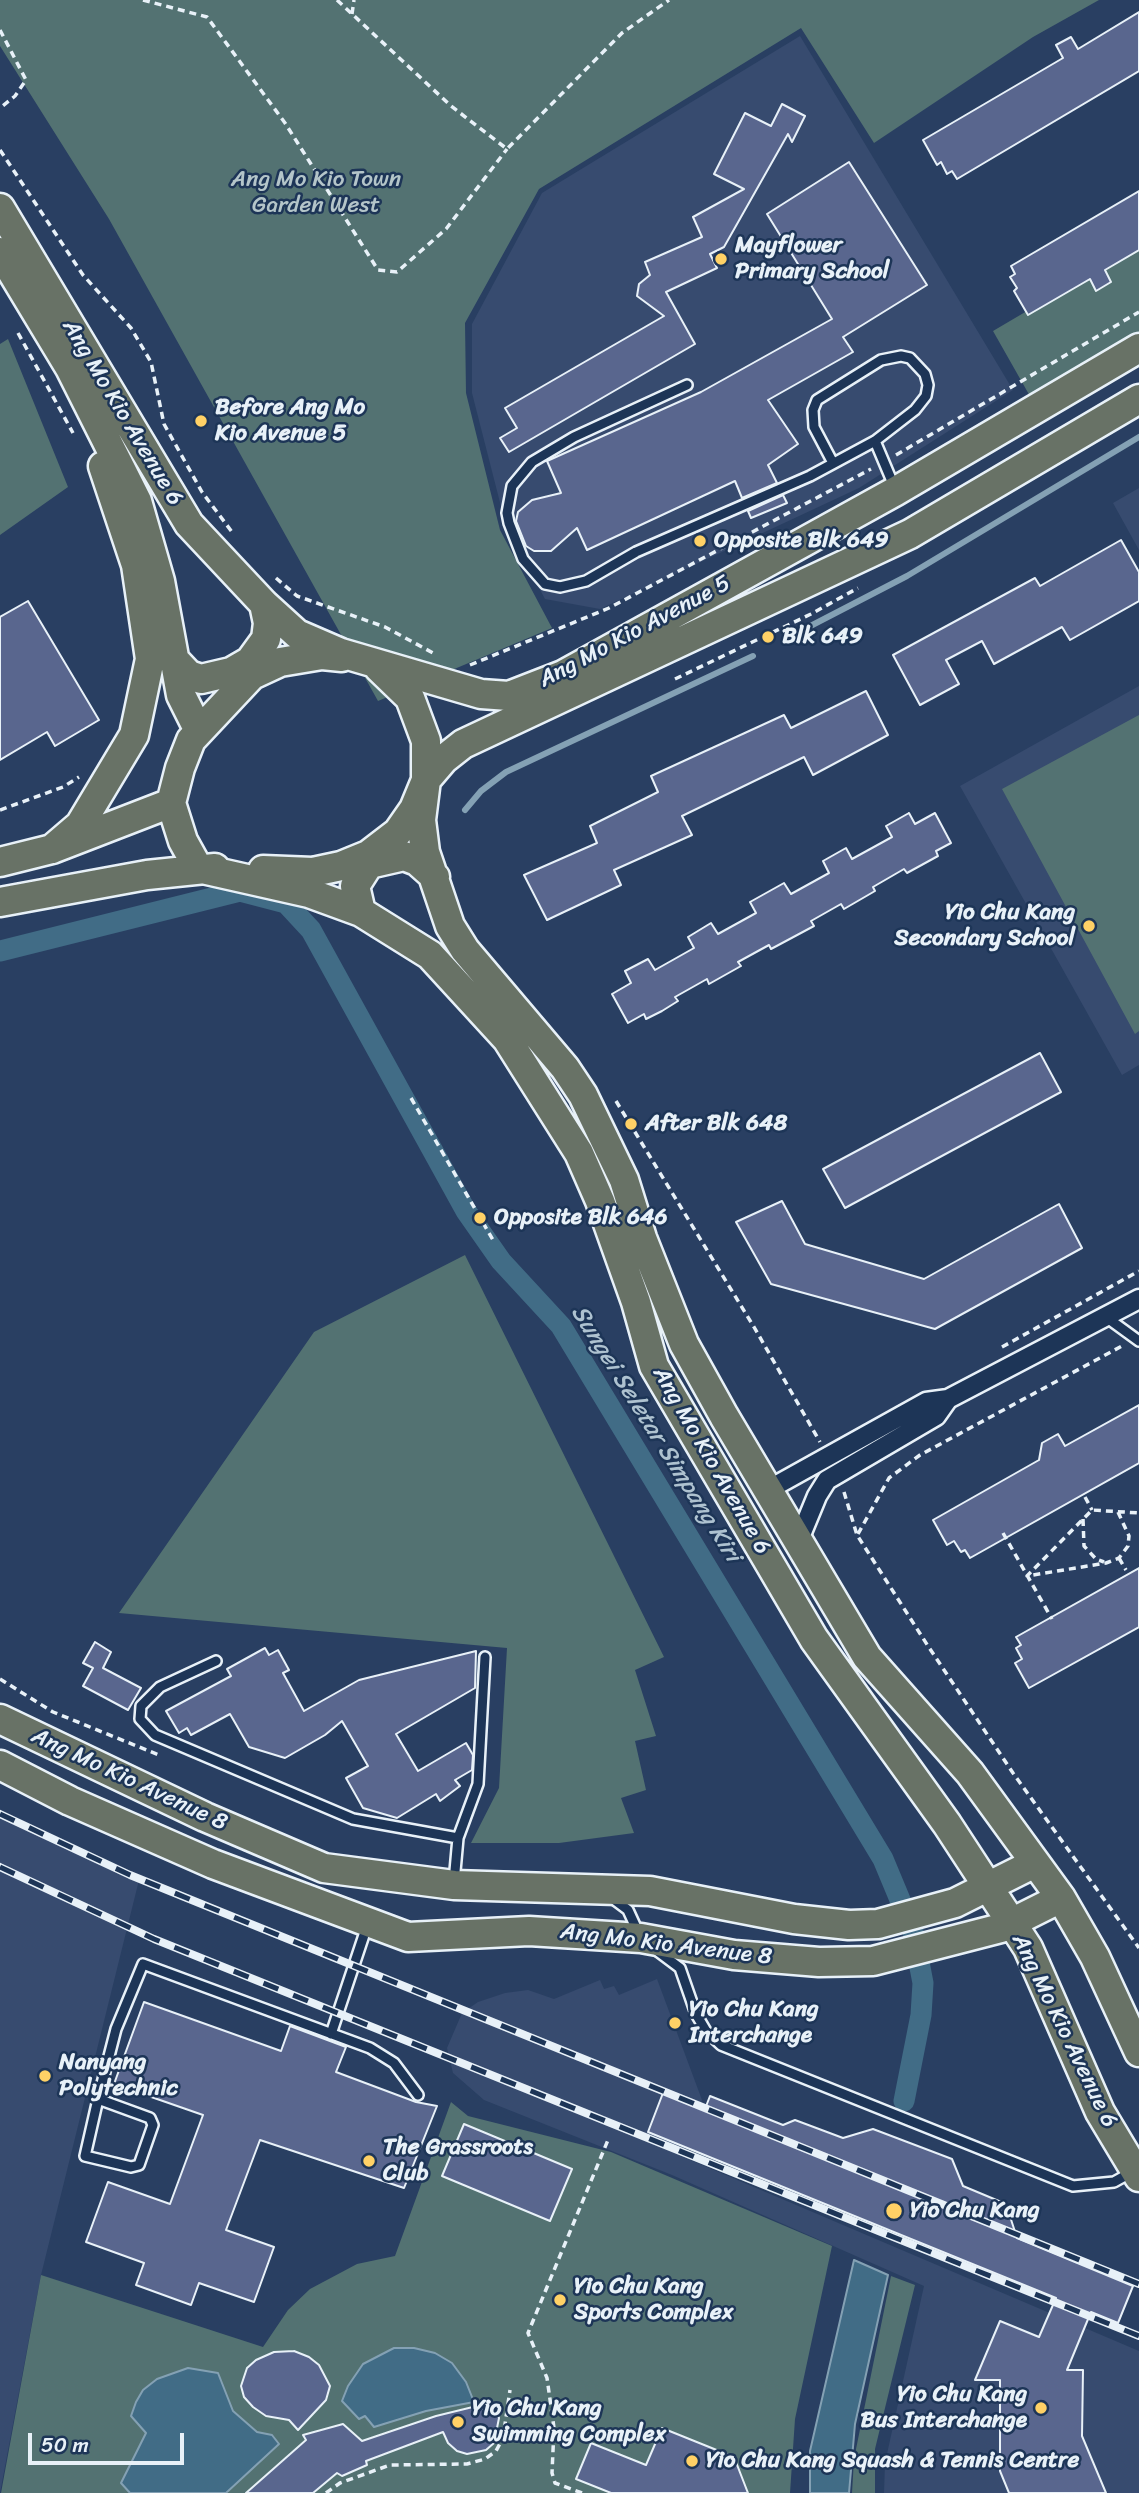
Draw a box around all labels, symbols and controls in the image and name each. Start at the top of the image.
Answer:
park label: Ang Mo Kio Town Garden West [231,166,401,220]
place label: Mayflower Primary School [735,232,889,286]
marker: Mayflower Primary School [713,251,729,267]
street label: Ang Mo Kio Avenue 6 [56,315,188,511]
place label: Before Ang Mo Kio Avenue 5 [215,394,365,448]
marker: Before Ang Mo Kio Avenue 5 [193,413,209,429]
place label: Opposite Blk 649 [714,527,889,555]
marker: Opposite Blk 649 [692,533,708,549]
street label: Ang Mo Kio Avenue 5 [535,570,735,694]
place label: Blk 649 [782,623,863,651]
marker: Blk 649 [760,629,776,645]
place label: Yio Chu Kang Secondary School [894,899,1075,953]
marker: Yio Chu Kang Secondary School [1081,918,1097,934]
place label: After Blk 648 [645,1110,787,1138]
marker: After Blk 648 [623,1116,639,1132]
place label: Opposite Blk 646 [494,1204,668,1232]
marker: Opposite Blk 646 [472,1210,488,1226]
water label: Sungei Seletar Simpang Kiri [564,1300,746,1568]
street label: Ang Mo Kio Avenue 6 [646,1362,776,1560]
street label: Ang Mo Kio Avenue 8 [27,1723,231,1837]
street label: Ang Mo Kio Avenue 8 [559,1918,773,1972]
street label: Ang Mo Kio Avenue 6 [1005,1930,1123,2132]
place label: Yio Chu Kang Interchange [689,1996,819,2050]
marker: Yio Chu Kang Interchange [667,2015,683,2031]
place label: Nanyang Polytechnic [59,2049,178,2103]
marker: Nanyang Polytechnic [37,2068,53,2084]
place label: The Grassroots Club [383,2134,533,2188]
marker: The Grassroots Club [361,2153,377,2169]
place label: Yio Chu Kang [910,2197,1040,2225]
marker: Yio Chu Kang [884,2201,904,2221]
place label: Yio Chu Kang Sports Complex [574,2273,734,2327]
marker: Yio Chu Kang Sports Complex [552,2292,568,2308]
place label: Yio Chu Kang Bus Interchange [861,2381,1027,2435]
place label: Yio Chu Kang Swimming Complex [472,2395,666,2449]
marker: Yio Chu Kang Bus Interchange [1033,2400,1049,2416]
marker: Yio Chu Kang Swimming Complex [450,2414,466,2430]
scale bar [32,2420,187,2464]
text: 50 m [41,2426,89,2464]
place label: Yio Chu Kang Squash & Tennis Centre [706,2447,1079,2475]
marker: Yio Chu Kang Squash & Tennis Centre [684,2453,700,2469]

